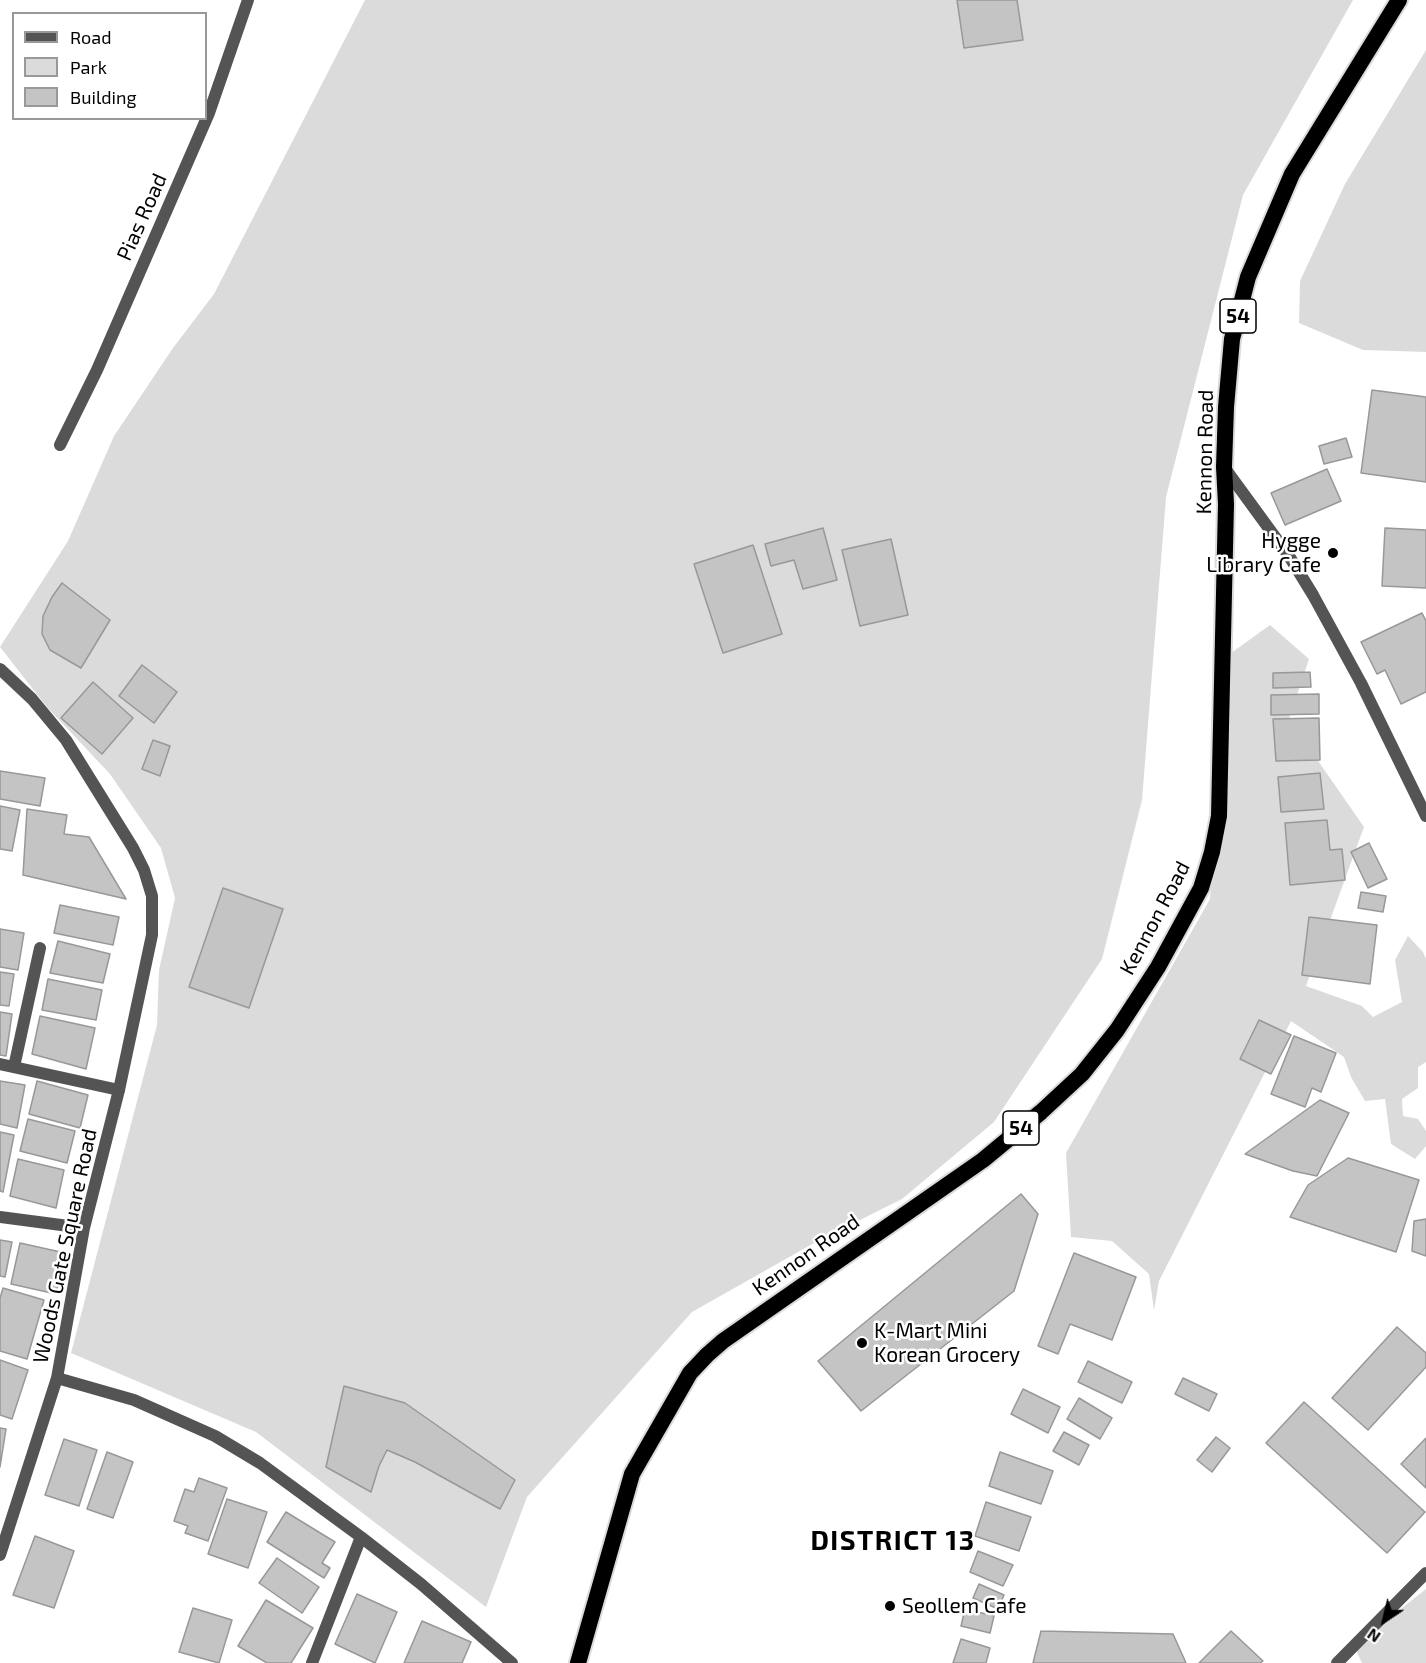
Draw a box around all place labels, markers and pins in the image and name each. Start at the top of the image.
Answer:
place label: Hygge Library Cafe [1206,528,1321,578]
marker: Hygge Library Cafe [1326,546,1340,560]
place label: K-Mart Mini Korean Grocery [874,1318,1020,1368]
marker: K-Mart Mini Korean Grocery [855,1336,869,1350]
place label: Seollem Cafe [902,1593,1026,1619]
marker: Seollem Cafe [883,1599,897,1613]

